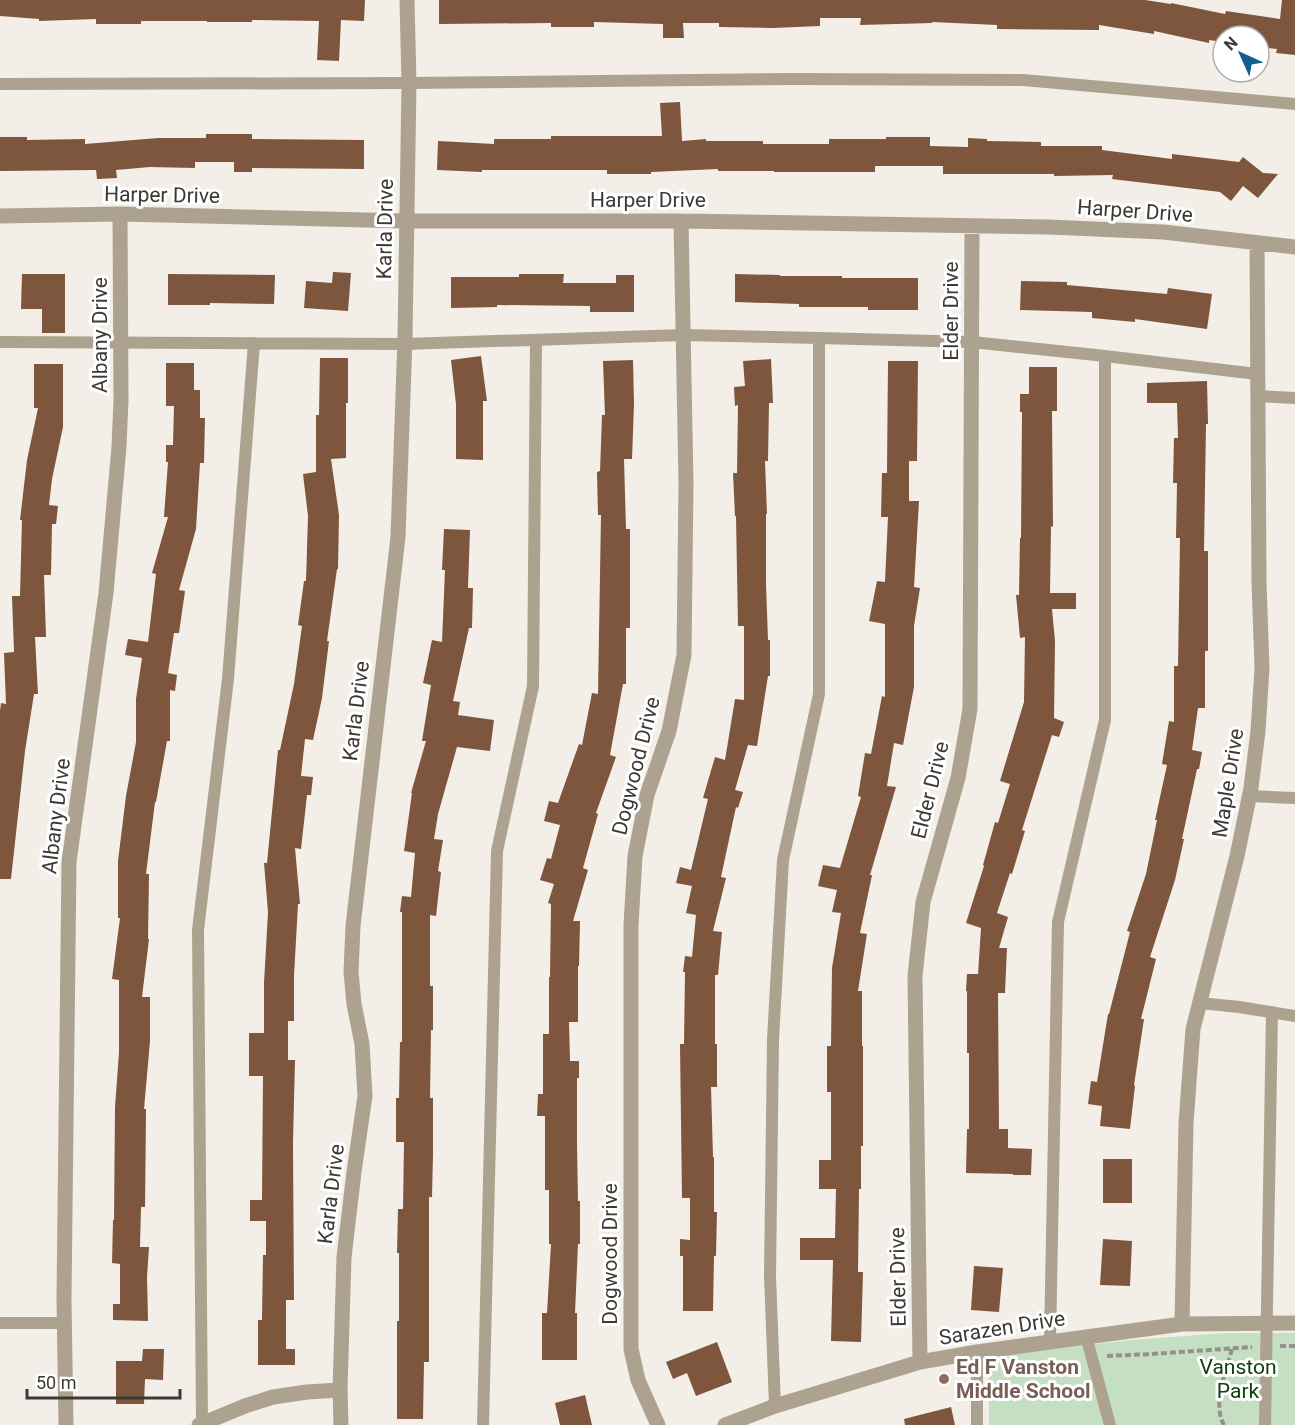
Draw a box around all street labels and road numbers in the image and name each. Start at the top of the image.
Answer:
street label: Karla Drive [372,178,398,280]
street label: Harper Drive [104,182,220,208]
street label: Harper Drive [590,188,706,212]
street label: Harper Drive [1076,195,1194,227]
street label: Elder Drive [939,261,963,361]
street label: Albany Drive [88,277,112,393]
street label: Karla Drive [338,660,374,762]
street label: Dogwood Drive [607,694,665,838]
street label: Maple Drive [1208,727,1248,839]
street label: Elder Drive [906,739,954,841]
street label: Albany Drive [37,757,75,875]
street label: Karla Drive [313,1143,349,1245]
street label: Dogwood Drive [598,1183,622,1325]
street label: Elder Drive [885,1227,911,1327]
street label: Sarazen Drive [937,1306,1067,1350]

